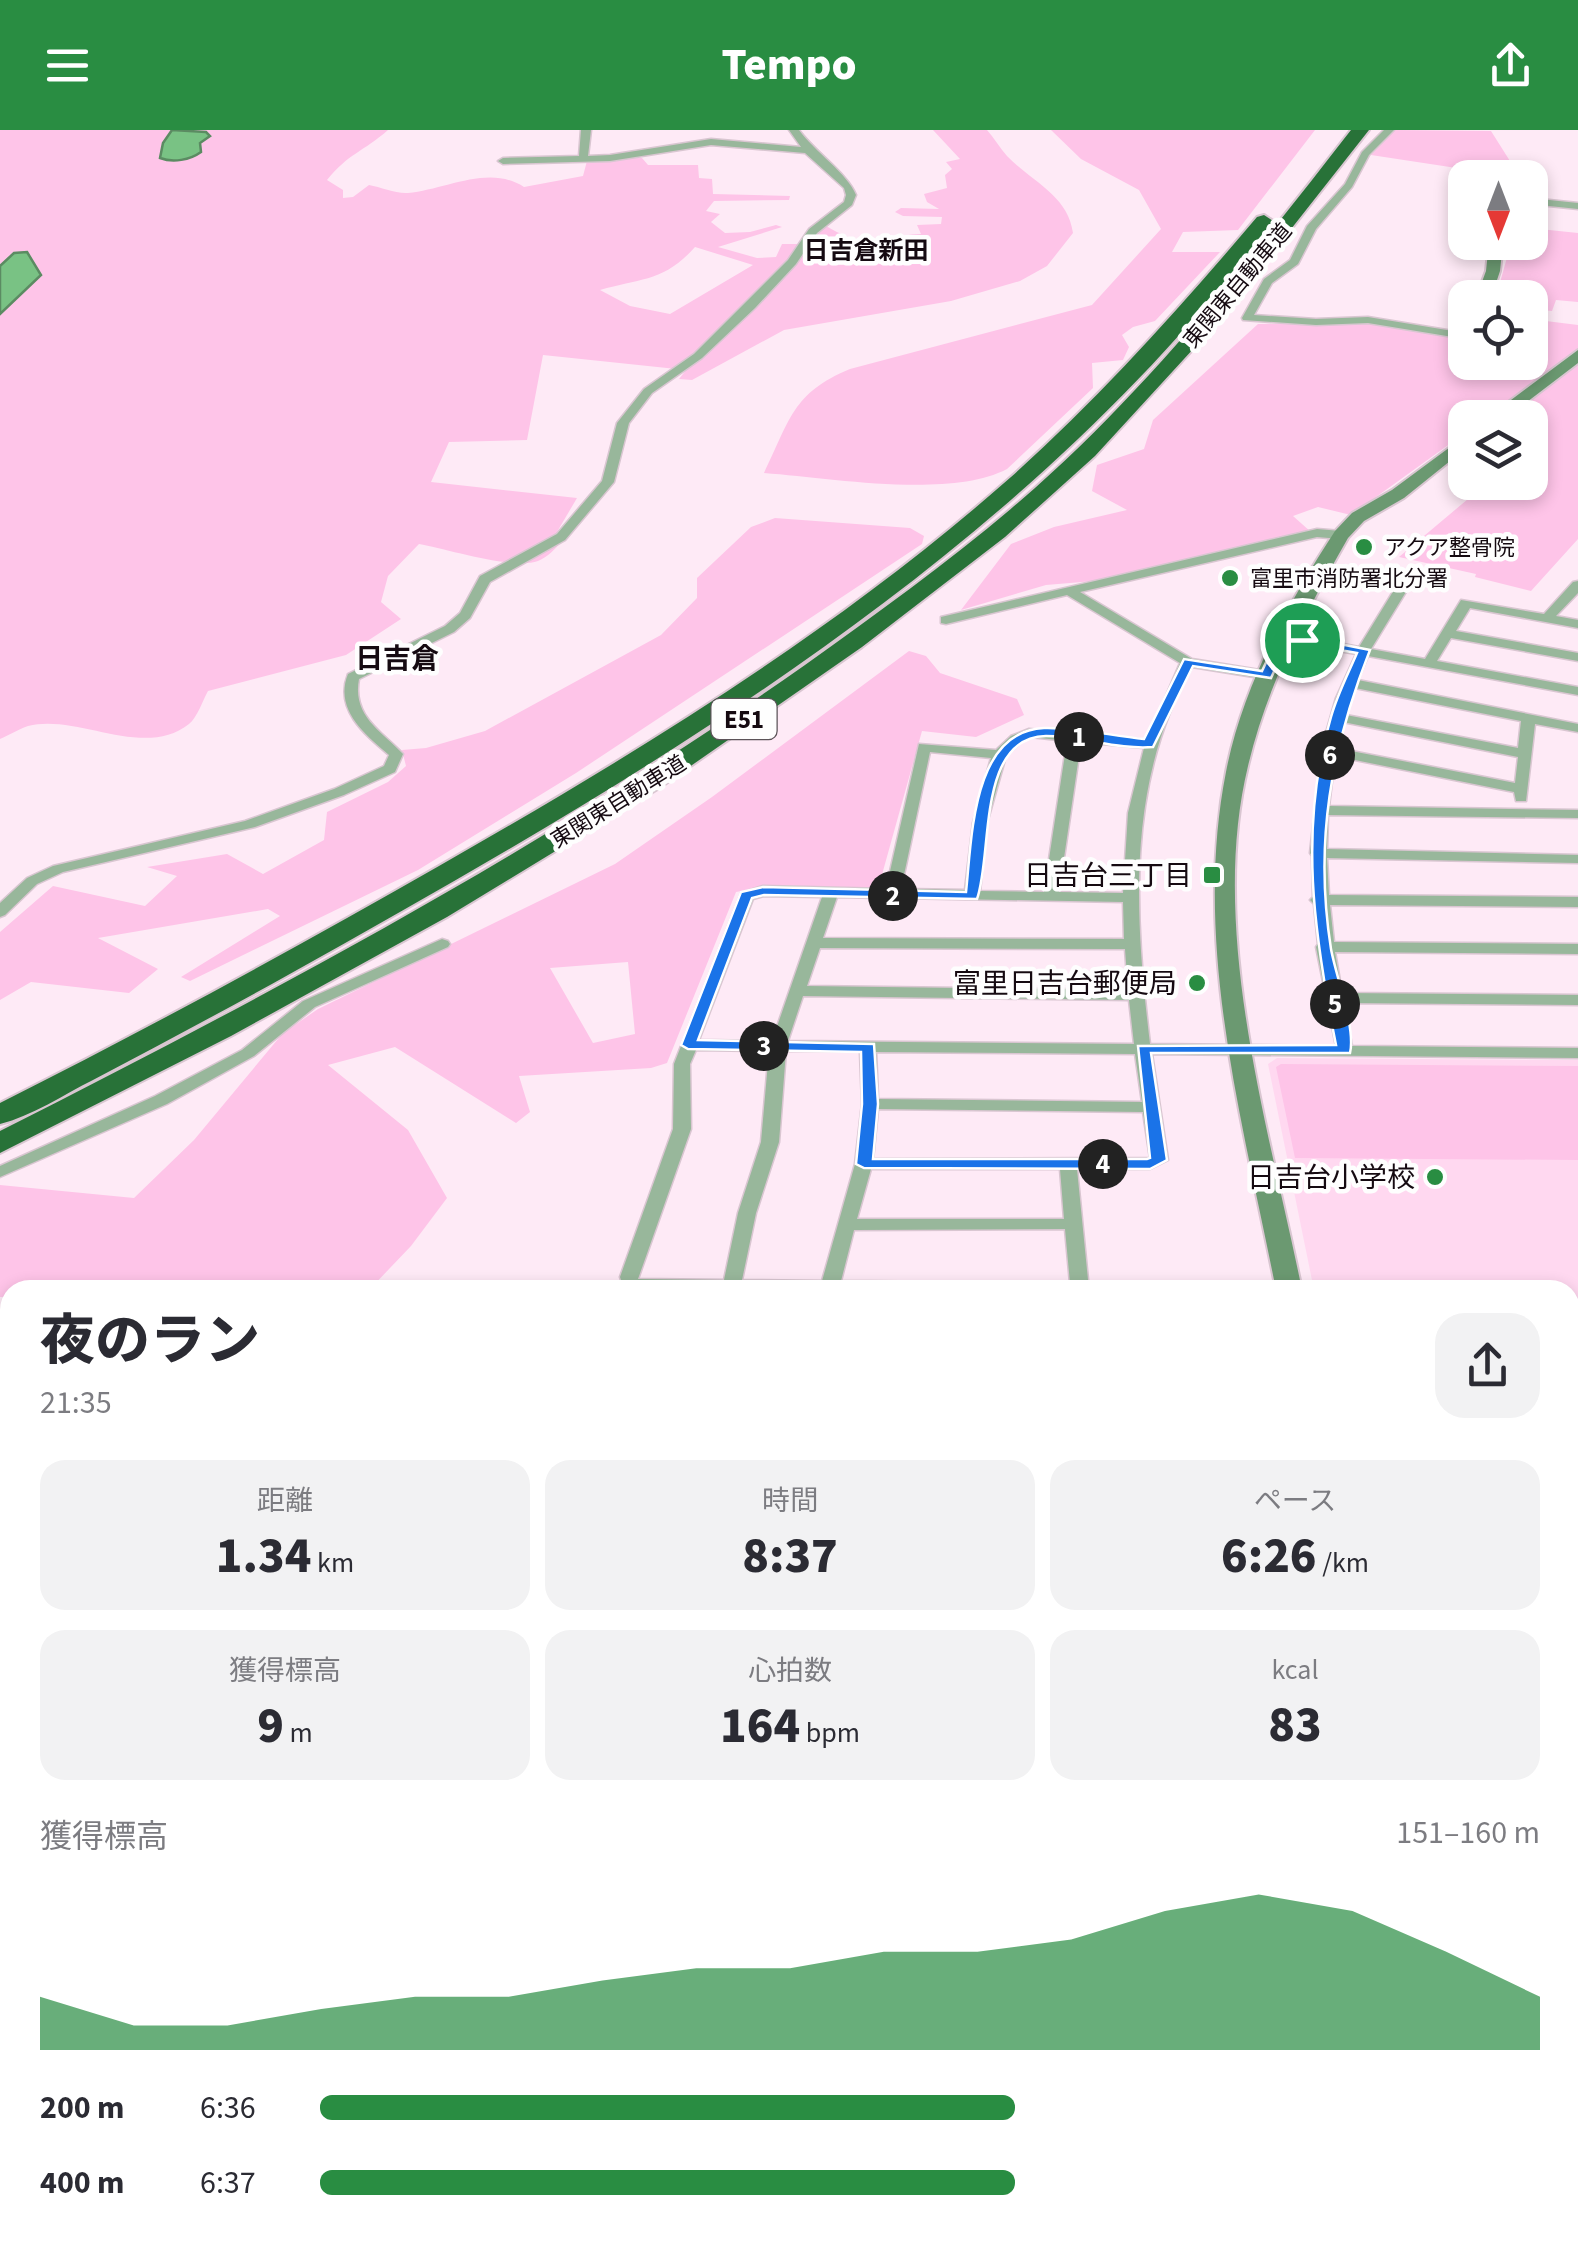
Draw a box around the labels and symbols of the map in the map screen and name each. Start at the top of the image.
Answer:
north arrow [1448,160,1548,260]
street label: 東関東自動車道 [1176,216,1300,355]
district label: 日吉倉新田 [803,233,929,269]
place label: アクア整骨院 [1384,532,1515,564]
marker: アクア整骨院 [1353,536,1375,558]
place label: 富里市消防署北分署 [1250,563,1448,595]
marker: 富里市消防署北分署 [1219,567,1241,589]
pin [1260,598,1345,683]
district label: 日吉倉 [355,639,439,679]
road number: E51 [712,699,776,739]
pin: 1 [1054,712,1104,762]
pin: 6 [1305,730,1355,780]
street label: 東関東自動車道 [545,747,692,856]
place label: 日吉台三丁目 [1024,856,1192,896]
marker: 日吉台三丁目 [1201,864,1223,886]
pin: 2 [868,871,918,921]
place label: 富里日吉台郵便局 [953,964,1177,1004]
marker: 富里日吉台郵便局 [1186,972,1208,994]
pin: 5 [1310,979,1360,1029]
pin: 3 [739,1021,789,1071]
pin: 4 [1078,1139,1128,1189]
place label: 日吉台小学校 [1247,1158,1415,1198]
marker: 日吉台小学校 [1424,1166,1446,1188]

